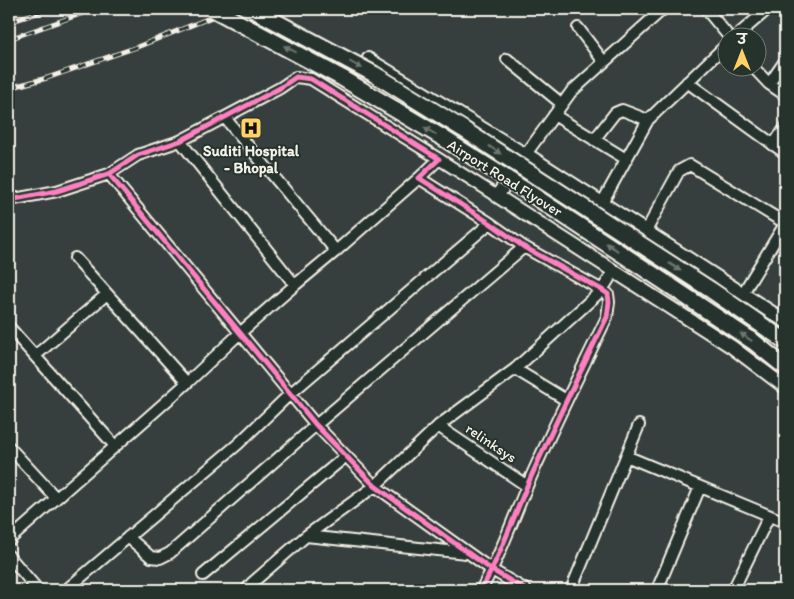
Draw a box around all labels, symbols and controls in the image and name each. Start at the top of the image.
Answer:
north arrow [716,28,766,78]
text: उ [735,31,748,48]
one-way arrow [283,45,297,54]
one-way arrow [349,61,364,69]
hospital icon: Suditi Hospital - Bhopal [239,116,263,140]
one-way arrow [424,126,437,136]
street label: Airport Road Flyover [444,135,566,221]
place label: Suditi Hospital - Bhopal [203,142,300,178]
one-way arrow [488,145,501,154]
one-way arrow [605,242,618,252]
one-way arrow [669,262,682,271]
one-way arrow [740,332,753,342]
street label: relinksys [462,419,520,467]

